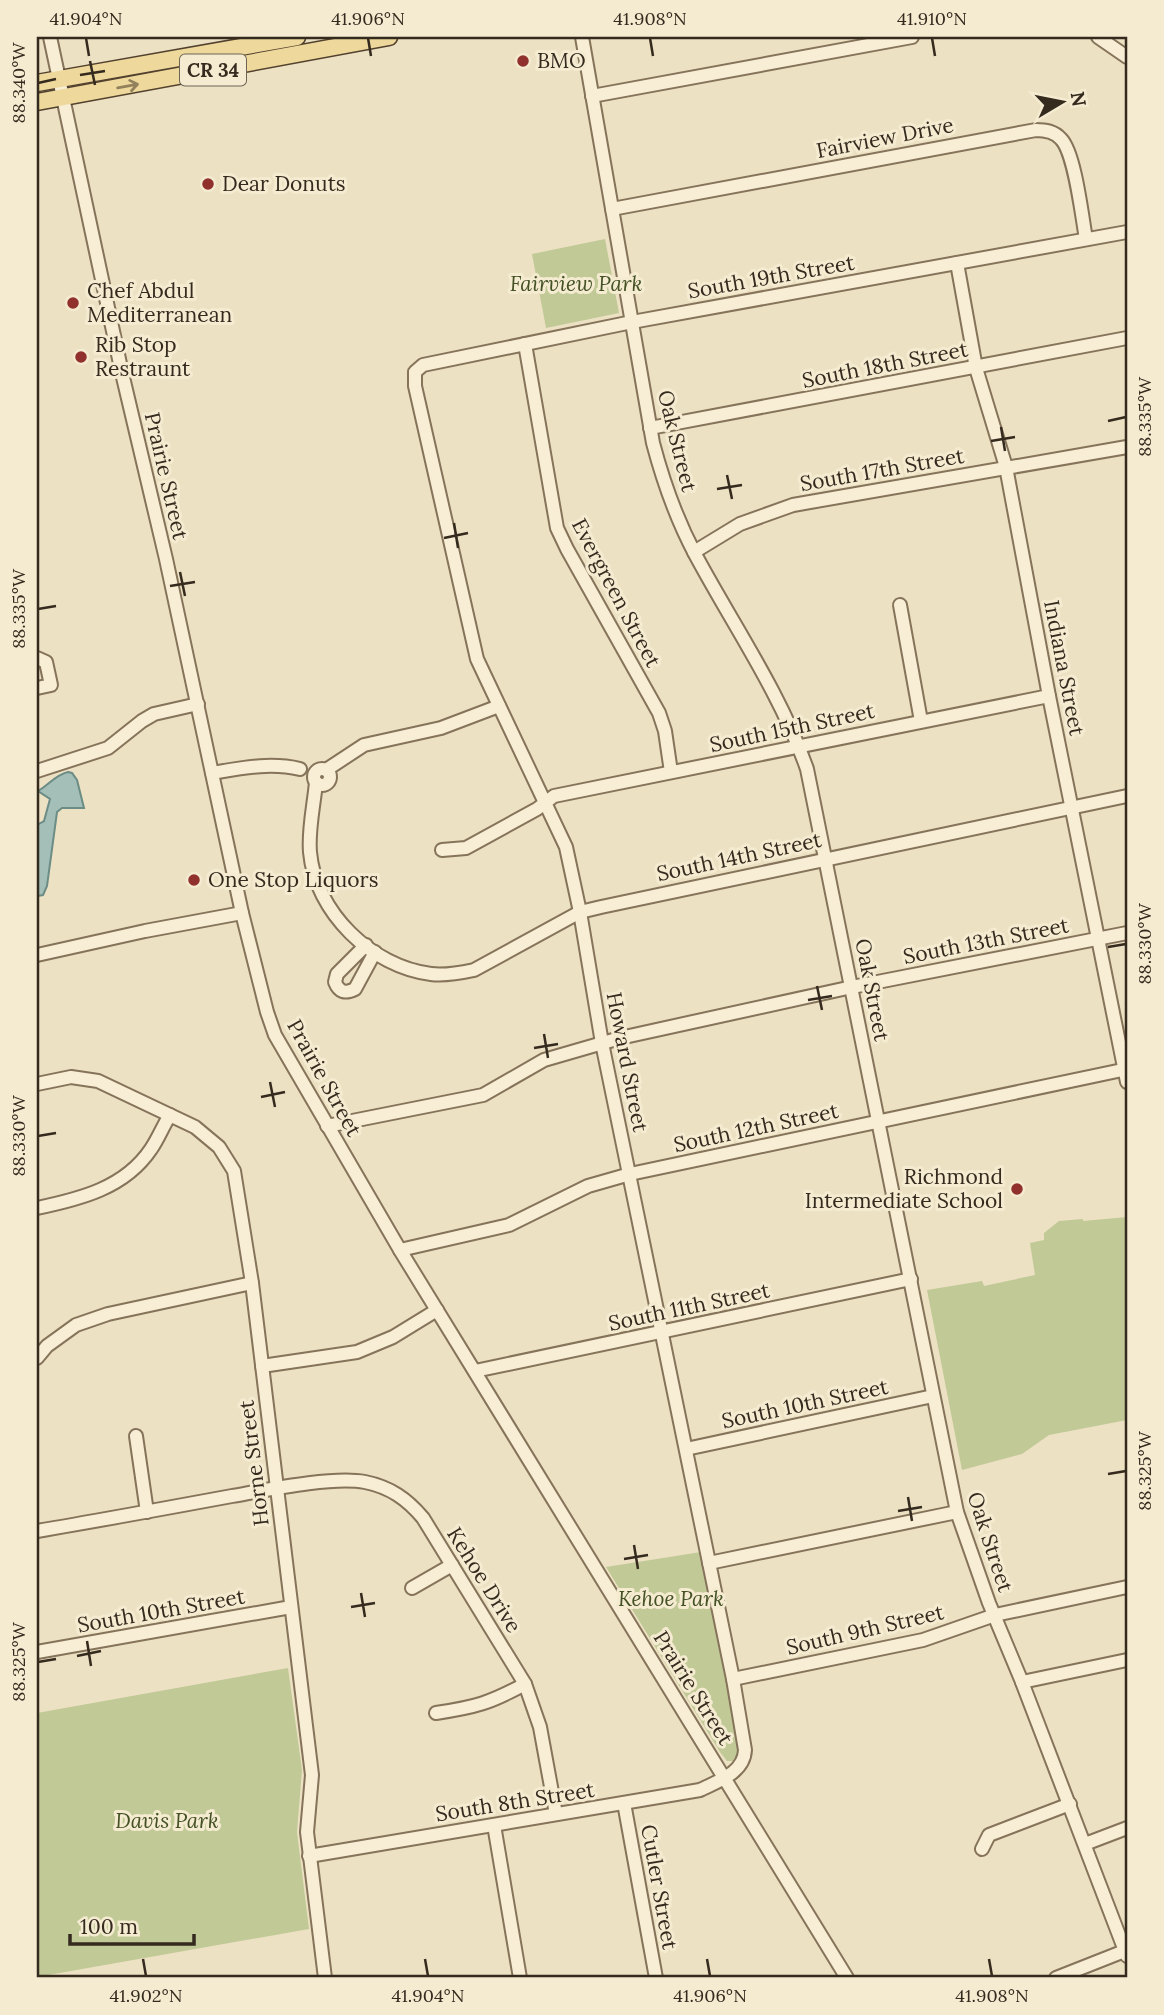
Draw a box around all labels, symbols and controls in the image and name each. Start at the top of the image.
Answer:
text: 41.904°N [50,7,122,30]
text: 41.906°N [331,7,405,30]
text: 41.908°N [613,7,687,30]
text: 41.910°N [897,7,967,30]
text: 88.340°W [7,42,30,123]
place label: BMO [537,47,586,74]
marker: BMO [515,53,531,69]
road number: CR 34 [180,54,246,86]
north arrow [1028,66,1098,136]
one-way arrow [116,79,139,92]
text: N [1066,90,1092,109]
street label: Fairview Drive [814,111,956,164]
place label: Dear Donuts [222,170,346,197]
marker: Dear Donuts [200,176,216,192]
street label: South 19th Street [686,248,857,304]
park label: Fairview Park [510,270,642,297]
place label: Chef Abdul Mediterranean [87,277,233,328]
marker: Chef Abdul Mediterranean [65,295,81,311]
place label: Rib Stop Restraunt [95,331,191,382]
street label: South 18th Street [800,335,971,394]
marker: Rib Stop Restraunt [73,349,89,365]
text: 88.335°W [1133,376,1156,457]
street label: Oak Street [652,387,703,495]
street label: Prairie Street [139,410,194,543]
street label: South 17th Street [798,442,967,497]
street label: Evergreen Street [566,514,667,673]
text: 88.335°W [7,568,30,649]
street label: Indiana Street [1038,598,1091,739]
street label: South 15th Street [707,697,878,758]
street label: South 14th Street [654,826,825,887]
place label: One Stop Liquors [208,866,378,893]
marker: One Stop Liquors [186,872,202,888]
text: 88.330°W [1133,902,1156,985]
street label: South 13th Street [901,911,1072,970]
street label: Oak Street [849,936,896,1044]
street label: Howard Street [601,990,654,1135]
street label: Prairie Street [281,1014,368,1142]
text: 88.330°W [7,1094,30,1177]
street label: South 12th Street [671,1097,842,1158]
place label: Richmond Intermediate School [805,1163,1003,1214]
marker: Richmond Intermediate School [1009,1181,1025,1197]
street label: South 11th Street [606,1276,773,1337]
street label: South 10th Street [719,1373,891,1434]
street label: Horne Street [232,1398,275,1527]
text: 88.325°W [1133,1430,1156,1511]
street label: Oak Street [962,1488,1020,1596]
street label: Kehoe Drive [441,1522,528,1638]
street label: South 10th Street [75,1582,248,1639]
park label: Kehoe Park [618,1585,724,1612]
street label: South 9th Street [783,1598,947,1661]
text: 88.325°W [7,1621,30,1702]
street label: Prairie Street [648,1626,740,1751]
street label: South 8th Street [434,1775,597,1827]
park label: Davis Park [115,1807,219,1834]
street label: Cutler Street [635,1822,684,1952]
scale bar [70,1903,194,1947]
text: 100 m [80,1913,138,1940]
text: 41.902°N [110,1984,182,2007]
text: 41.904°N [392,1984,464,2007]
text: 41.906°N [673,1984,747,2007]
text: 41.908°N [955,1984,1029,2007]

